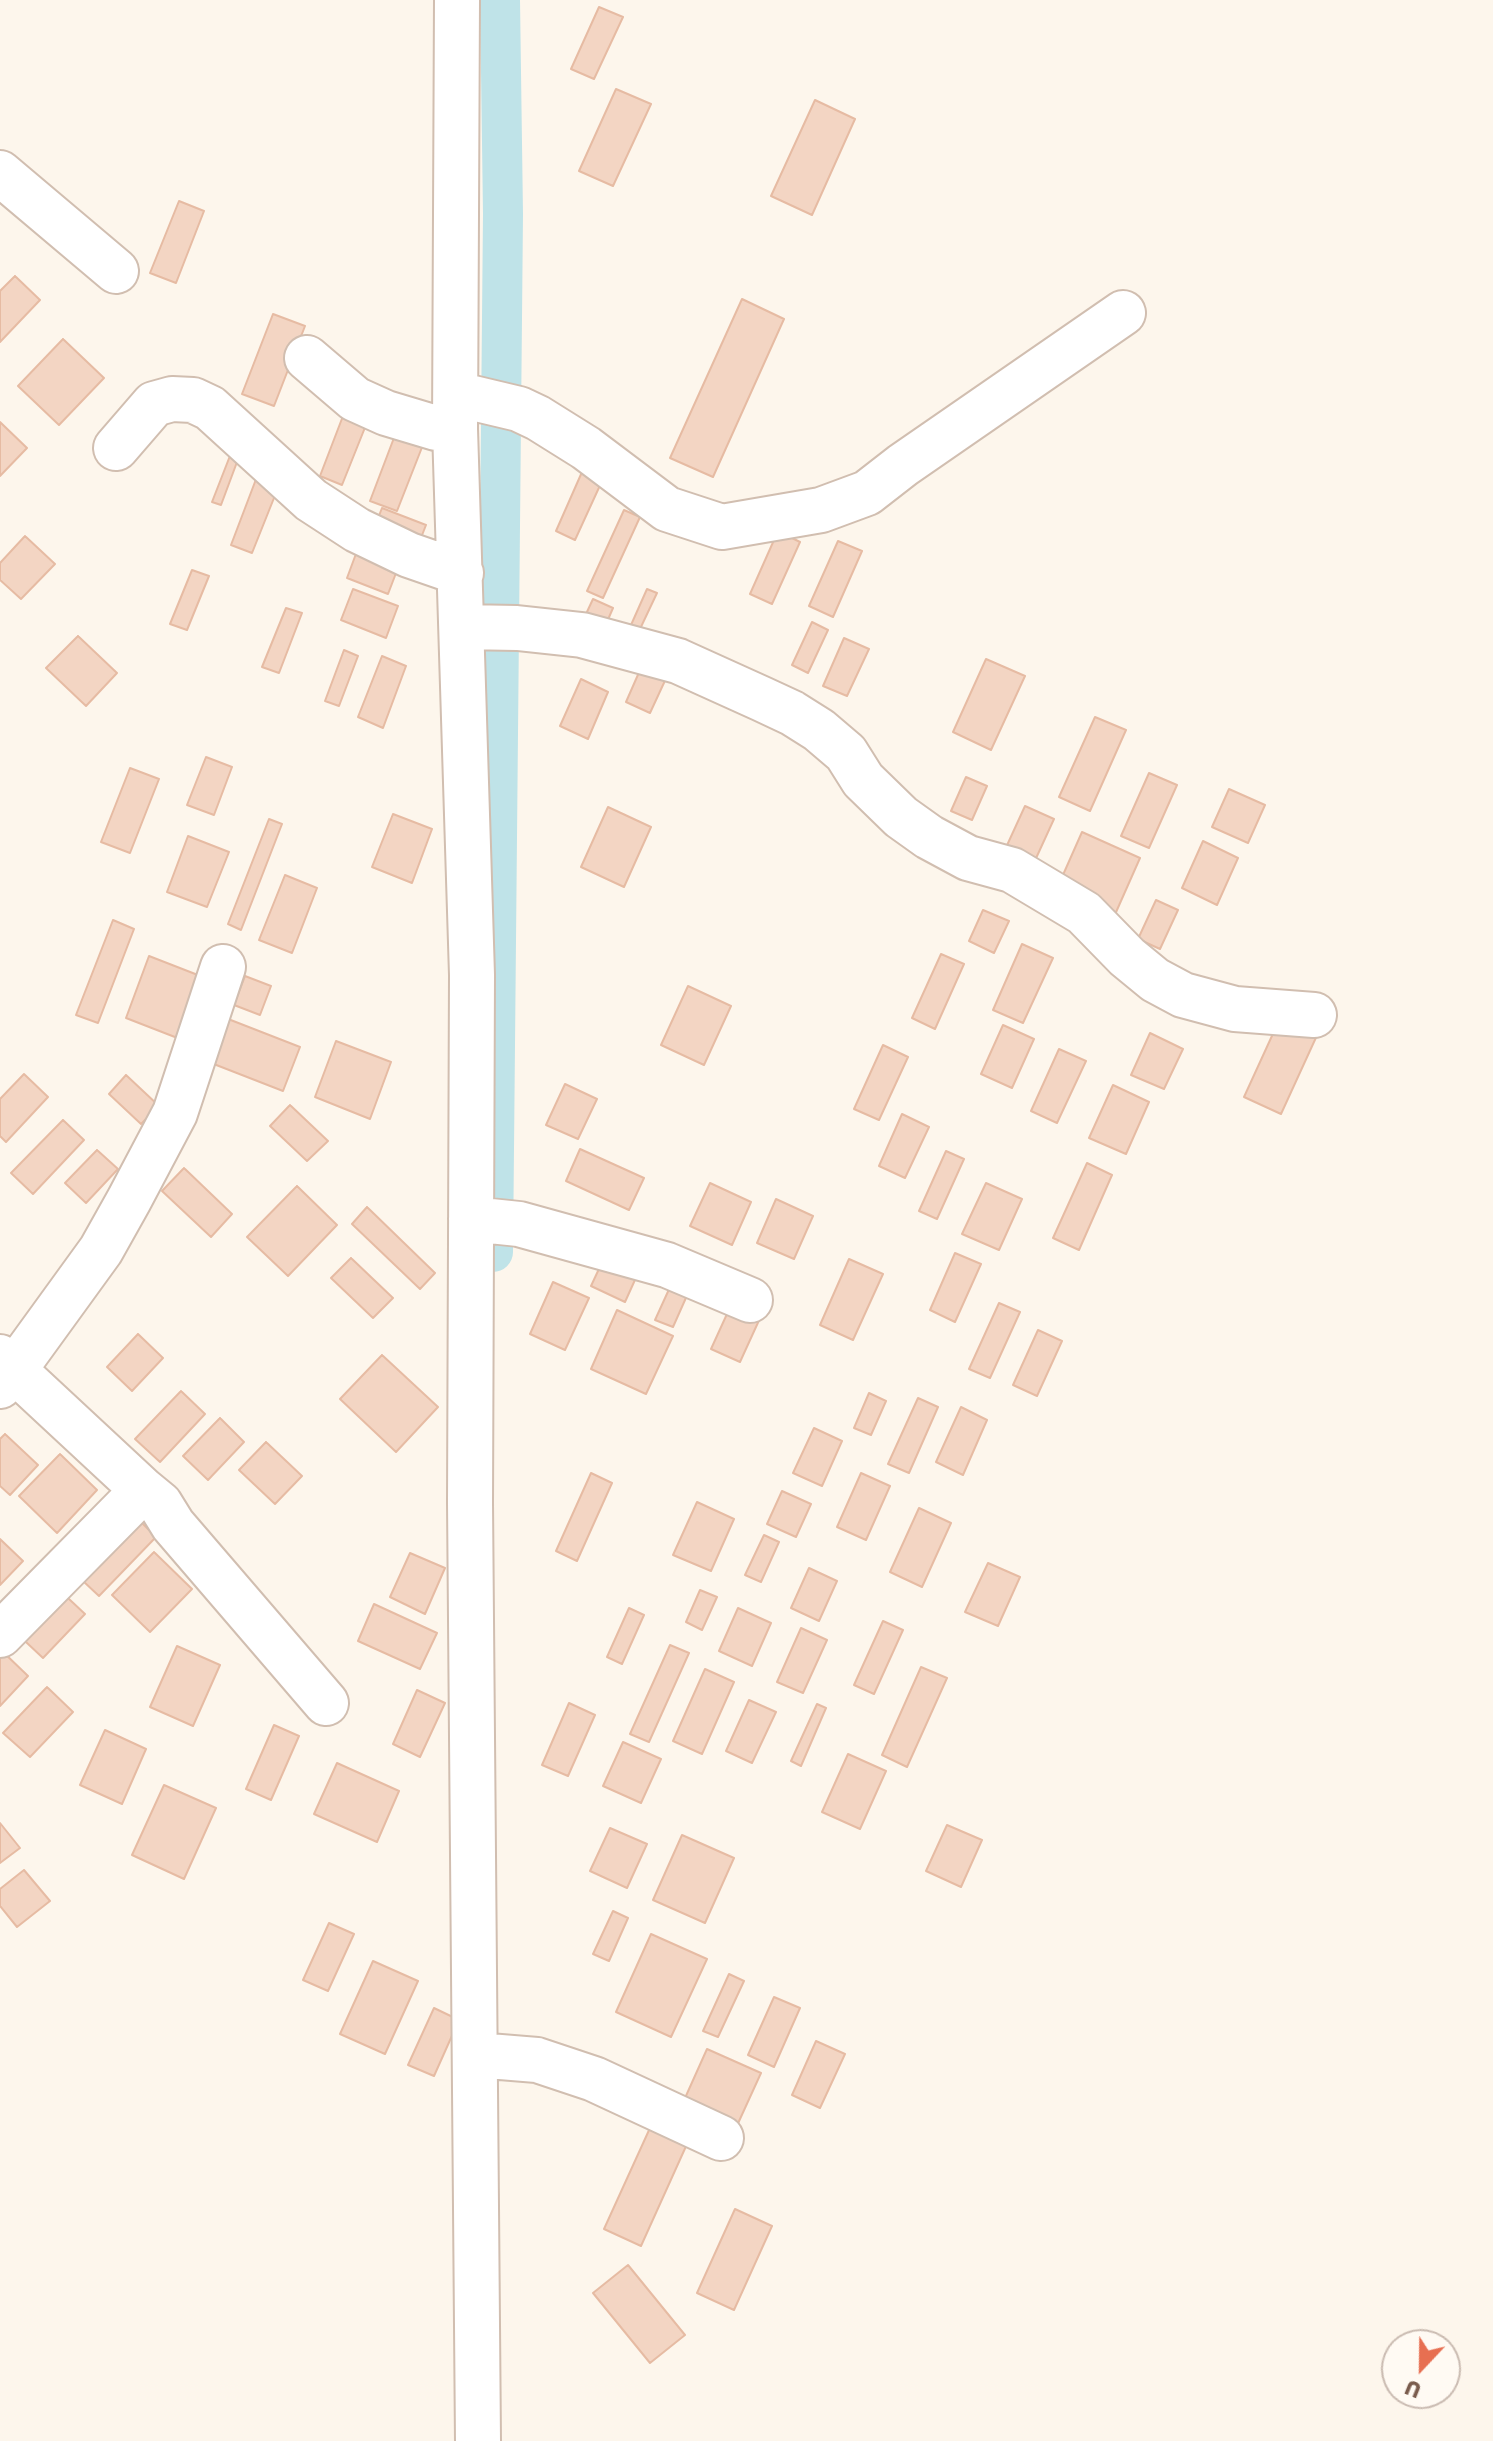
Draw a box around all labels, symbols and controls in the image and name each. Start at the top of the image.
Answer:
north arrow [1381,2329,1461,2409]
text: U [1400,2372,1426,2407]

